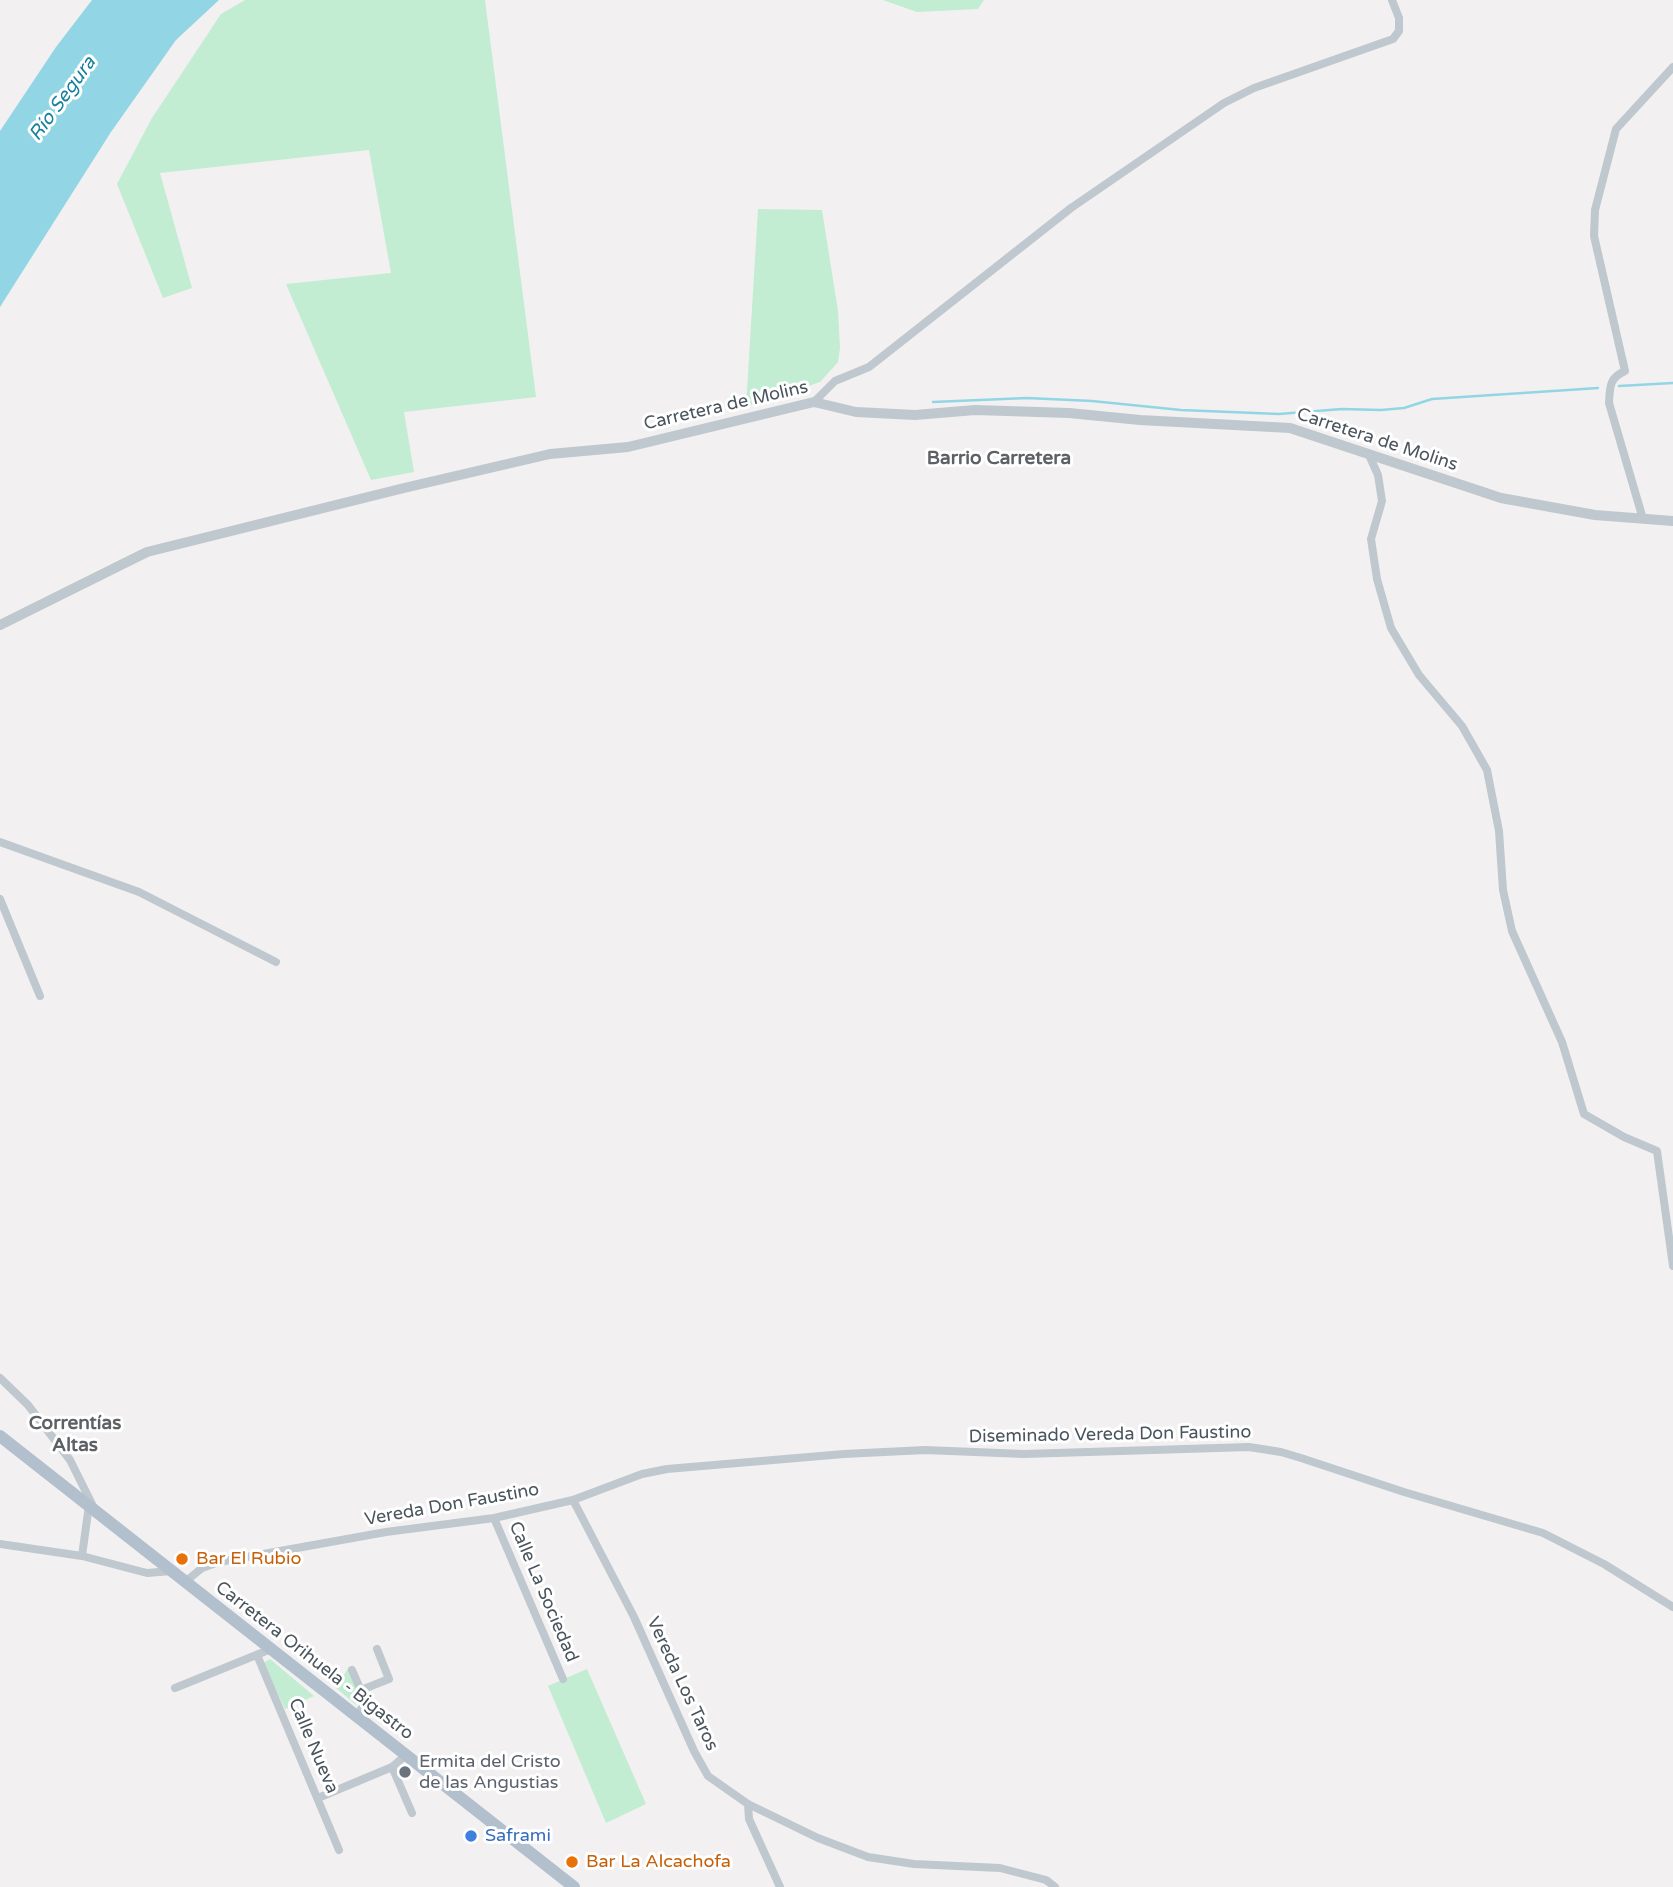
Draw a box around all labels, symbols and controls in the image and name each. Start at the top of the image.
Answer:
water label: Río Segura [25,52,101,146]
street label: Carretera de Molins [642,377,810,435]
street label: Carretera de Molins [1294,404,1460,476]
district label: Barrio Carretera [927,448,1071,470]
district label: Correntías Altas [29,1413,121,1457]
street label: Diseminado Vereda Don Faustino [969,1422,1251,1448]
street label: Vereda Don Faustino [363,1479,541,1531]
street label: Calle La Sociedad [504,1518,582,1666]
place label: Bar El Rubio [196,1548,301,1570]
marker: Bar El Rubio [174,1551,190,1567]
street label: Carretera Orihuela - Bigastro [211,1577,417,1745]
street label: Vereda Los Taros [642,1614,722,1754]
street label: Calle Nueva [283,1695,343,1797]
place label: Ermita del Cristo de las Angustias [419,1751,561,1794]
marker: Ermita del Cristo de las Angustias [397,1764,413,1780]
place label: Saframi [485,1825,551,1847]
marker: Saframi [463,1828,479,1844]
place label: Bar La Alcachofa [586,1851,731,1873]
marker: Bar La Alcachofa [564,1854,580,1870]

